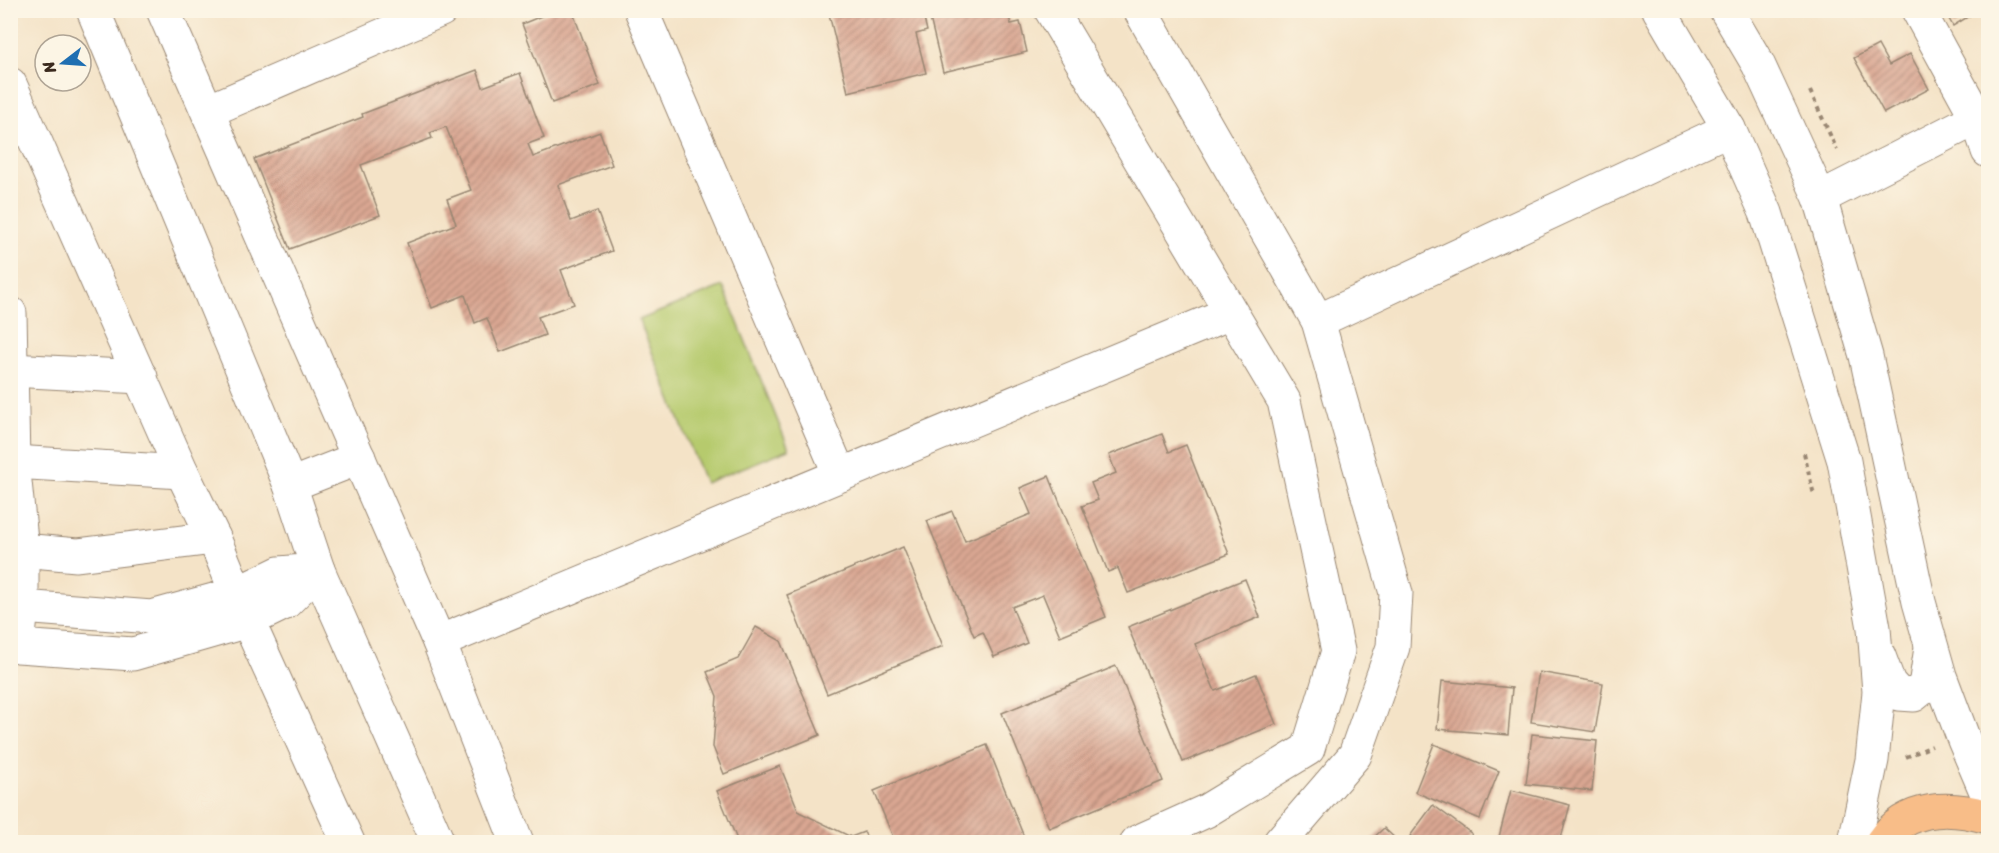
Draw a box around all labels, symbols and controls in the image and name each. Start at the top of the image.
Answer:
north arrow [33,33,93,93]
text: N [33,57,65,78]

